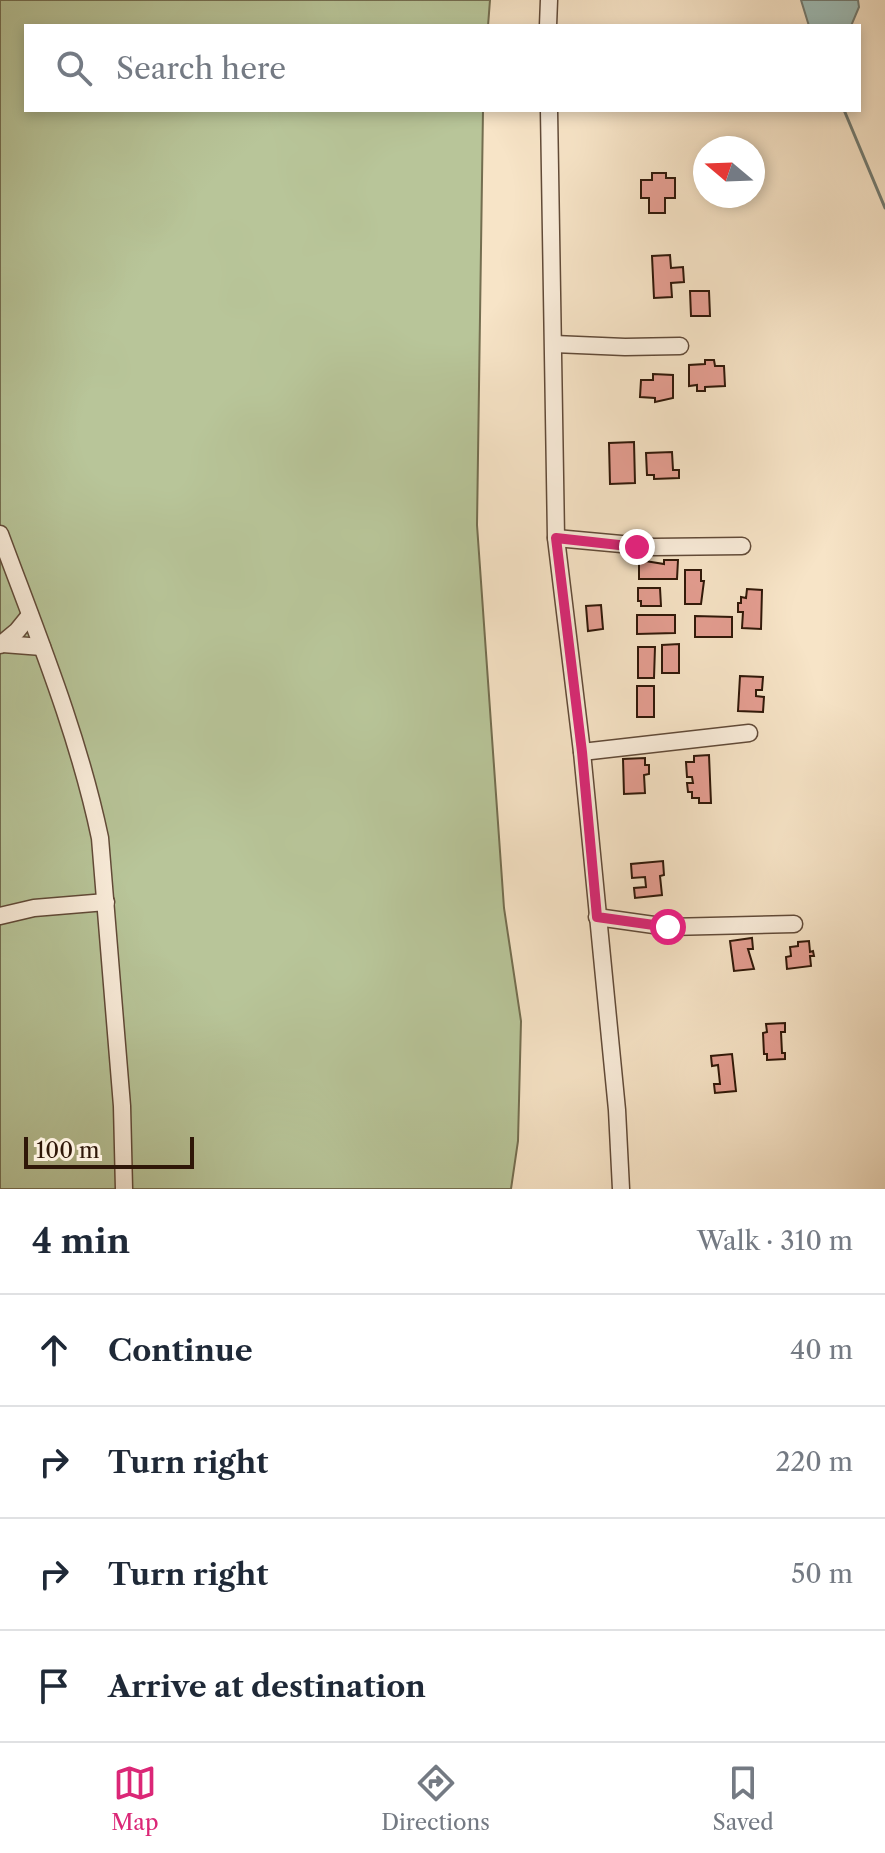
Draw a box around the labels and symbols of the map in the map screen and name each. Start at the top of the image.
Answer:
north arrow [693,136,765,208]
route end [619,529,655,565]
route start [650,909,686,945]
scale bar [24,1133,194,1169]

